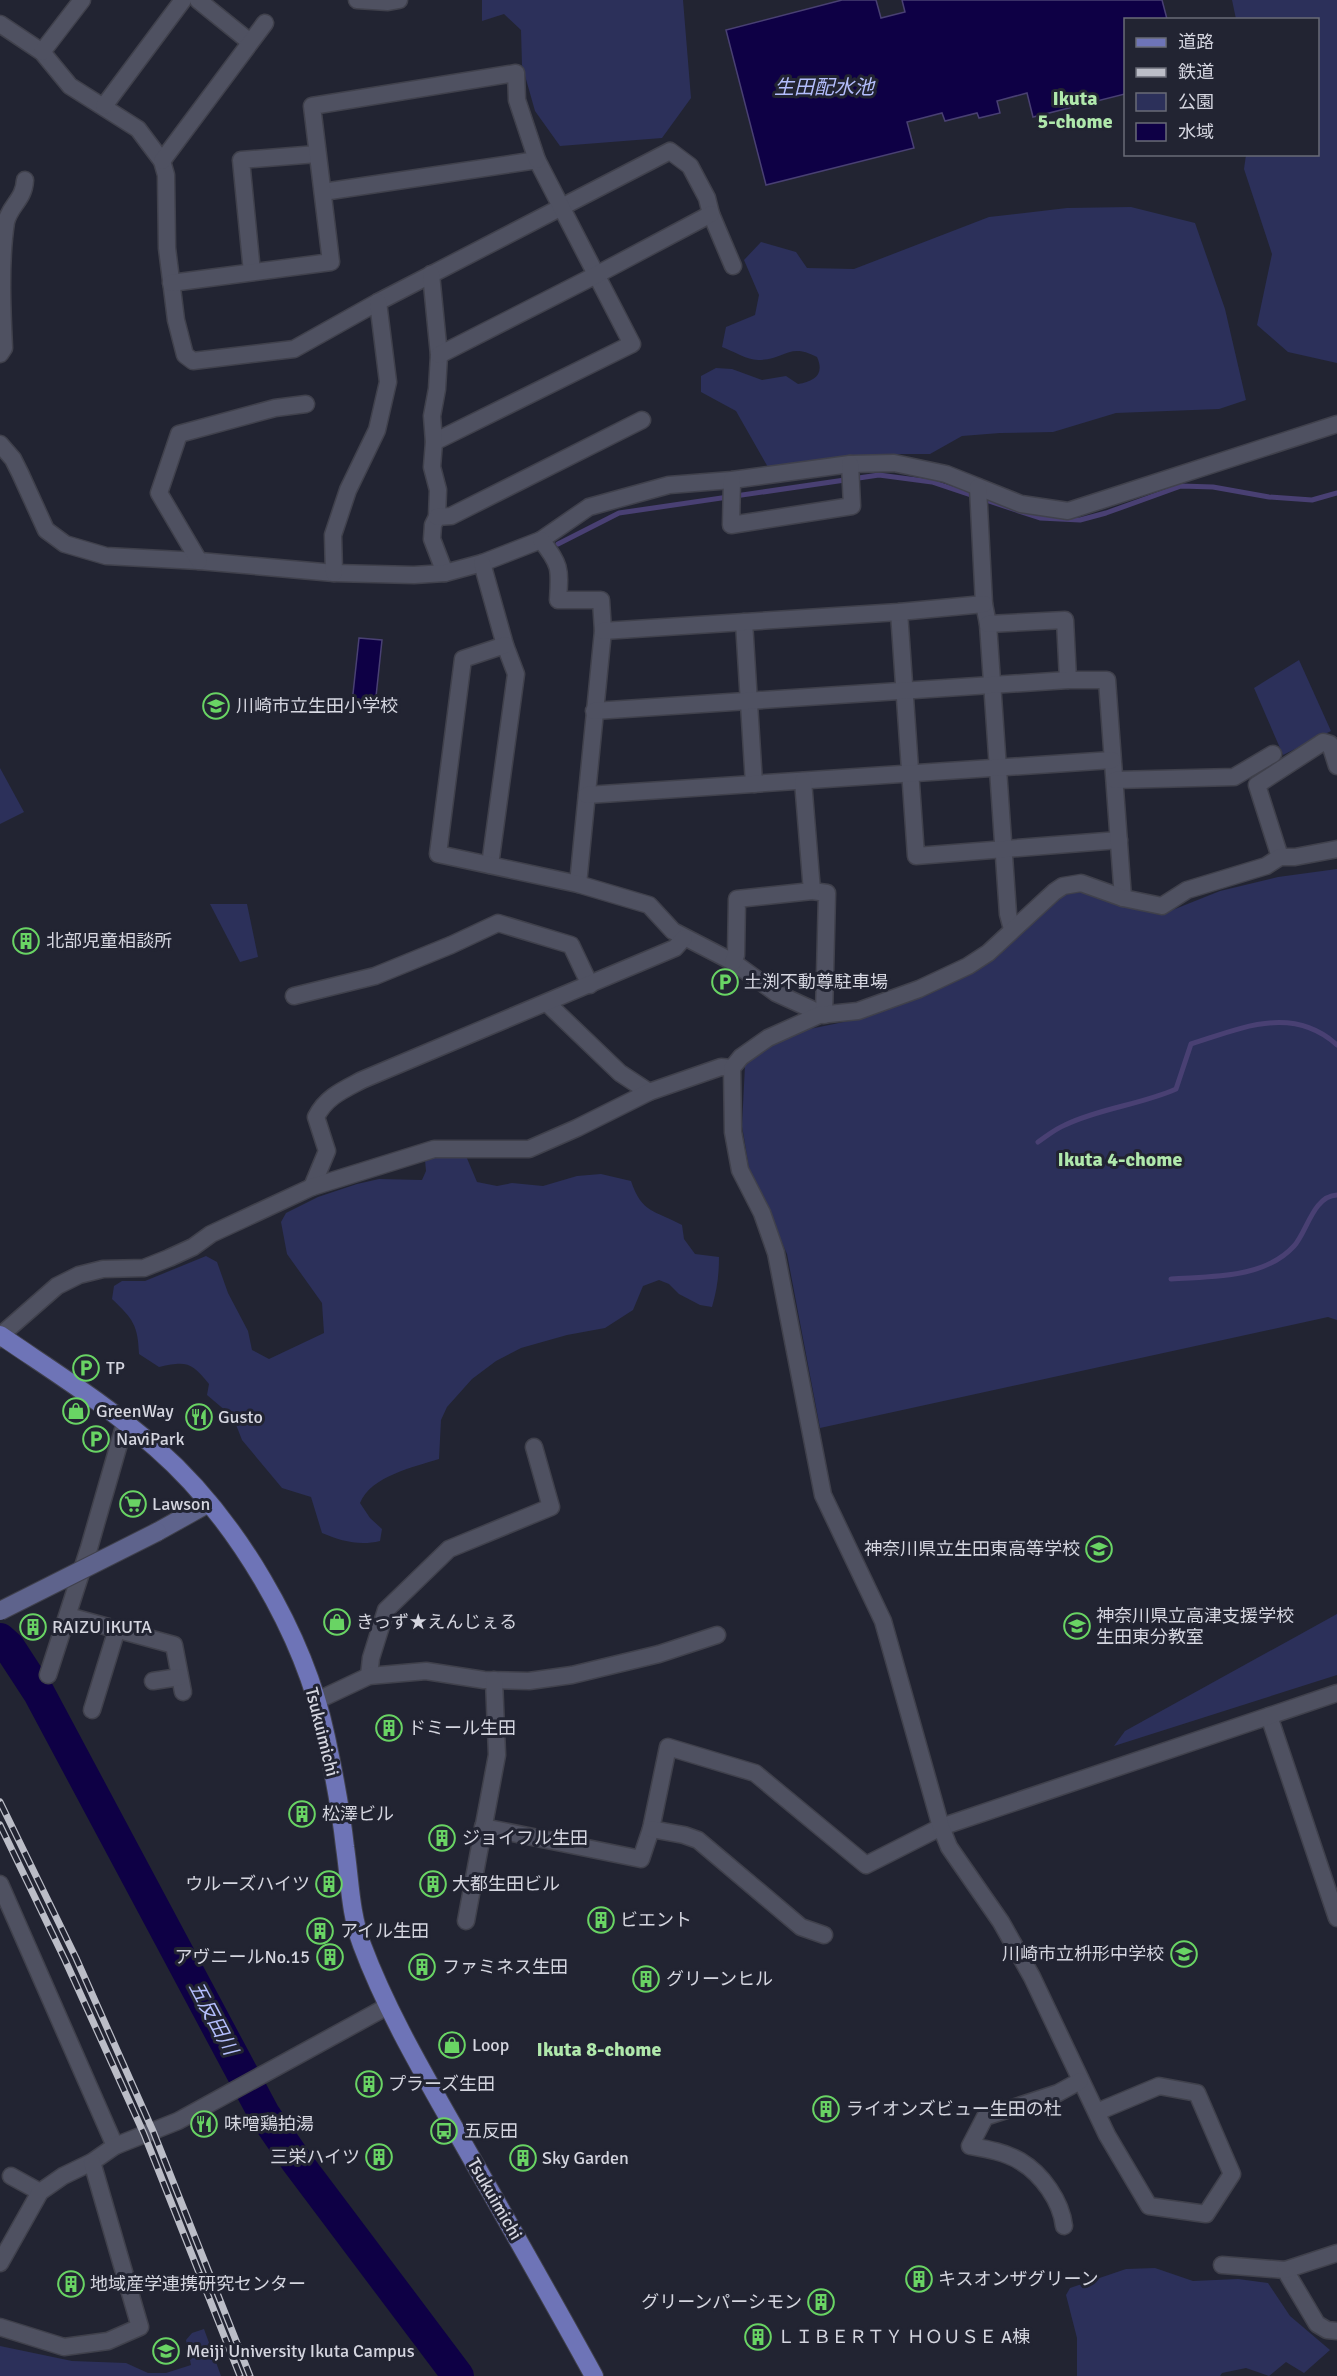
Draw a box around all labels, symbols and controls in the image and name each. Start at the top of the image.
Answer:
legend [1124,18,1319,156]
text: 道路 [1178,31,1214,53]
text: 鉄道 [1178,61,1214,83]
water label: 生田配水池 [774,75,876,100]
district label: Ikuta 5-chome [1037,86,1113,134]
text: 公園 [1178,91,1214,113]
text: 水域 [1178,121,1214,143]
school or university icon: 川崎市立生田小学校 [201,691,231,721]
place label: 川崎市立生田小学校 [236,695,398,717]
building icon: 北部児童相談所 [11,926,41,956]
place label: 北部児童相談所 [46,930,172,952]
parking icon: 土渕不動尊駐車場 [710,967,740,997]
place label: 土渕不動尊駐車場 [744,971,888,993]
district label: Ikuta 4-chome [1058,1147,1182,1172]
parking icon: TP [71,1353,101,1383]
place label: TP [106,1357,125,1379]
shop icon: GreenWay [61,1396,91,1426]
place label: GreenWay [96,1400,174,1422]
restaurant icon: Gusto [184,1402,214,1432]
place label: Gusto [218,1406,263,1428]
parking icon: NaviPark [81,1424,111,1454]
place label: NaviPark [116,1428,185,1450]
supermarket icon: Lawson [118,1489,148,1519]
place label: Lawson [152,1493,210,1515]
school or university icon: 神奈川県立生田東高等学校 [1084,1534,1114,1564]
place label: 神奈川県立生田東高等学校 [864,1538,1080,1560]
place label: 神奈川県立高津支援学校 生田東分教室 [1096,1605,1294,1648]
shop icon: きっず★えんじぇる [322,1607,352,1637]
place label: きっず★えんじぇる [356,1611,517,1633]
school or university icon: 神奈川県立高津支援学校 生田東分教室 [1062,1611,1092,1641]
building icon: RAIZU IKUTA [18,1612,48,1642]
place label: RAIZU IKUTA [52,1616,152,1638]
street label: Tsukuimichi [300,1685,344,1779]
building icon: ドミール生田 [374,1713,404,1743]
place label: ドミール生田 [408,1717,516,1739]
building icon: 松澤ビル [287,1799,317,1829]
place label: 松澤ビル [322,1803,394,1825]
building icon: ジョイフル生田 [427,1823,457,1853]
place label: ジョイフル生田 [462,1827,588,1849]
building icon: ウルーズハイツ [314,1869,344,1899]
building icon: 大都生田ビル [418,1869,448,1899]
place label: ウルーズハイツ [185,1873,310,1895]
place label: 大都生田ビル [452,1873,560,1895]
building icon: ビエント [586,1905,616,1935]
place label: ビエント [620,1909,692,1931]
building icon: アイル生田 [305,1916,335,1946]
place label: アイル生田 [340,1920,429,1942]
school or university icon: 川崎市立枡形中学校 [1169,1939,1199,1969]
building icon: アヴニールNo.15 [315,1942,345,1972]
place label: 川崎市立枡形中学校 [1002,1943,1164,1965]
place label: アヴニールNo.15 [174,1946,310,1968]
building icon: ファミネス生田 [407,1952,437,1982]
place label: ファミネス生田 [442,1956,568,1978]
building icon: グリーンヒル [631,1964,661,1994]
place label: グリーンヒル [666,1968,773,1990]
water label: 五反田川 [183,1977,244,2061]
shop icon: Loop [437,2030,467,2060]
place label: Loop [472,2034,509,2056]
district label: Ikuta 8-chome [537,2037,661,2062]
building icon: プラーズ生田 [354,2069,384,2099]
place label: プラーズ生田 [388,2073,495,2095]
building icon: ライオンズビュー生田の杜 [811,2094,841,2124]
place label: ライオンズビュー生田の杜 [846,2098,1062,2120]
restaurant icon: 味噌鶏拍湯 [189,2109,219,2139]
place label: 味噌鶏拍湯 [224,2113,314,2135]
bus stop icon: 五反田 [429,2116,459,2146]
place label: 五反田 [464,2120,518,2142]
building icon: 三栄ハイツ [364,2142,394,2172]
building icon: Sky Garden [508,2143,538,2173]
place label: 三栄ハイツ [270,2146,360,2168]
place label: Sky Garden [542,2147,629,2169]
street label: Tsukuimichi [463,2154,527,2244]
building icon: キスオンザグリーン [904,2264,934,2294]
place label: キスオンザグリーン [938,2268,1099,2290]
building icon: 地域産学連携研究センター [56,2269,86,2299]
place label: 地域産学連携研究センター [90,2273,306,2295]
building icon: グリーンパーシモン [806,2287,836,2317]
place label: グリーンパーシモン [641,2291,802,2313]
building icon: ＬＩＢＥＲＴＹ ＨＯＵＳＥ A棟 [743,2322,773,2352]
place label: ＬＩＢＥＲＴＹ ＨＯＵＳＥ A棟 [777,2326,1030,2348]
school or university icon: Meiji University Ikuta Campus [151,2336,181,2366]
place label: Meiji University Ikuta Campus [186,2340,415,2362]

